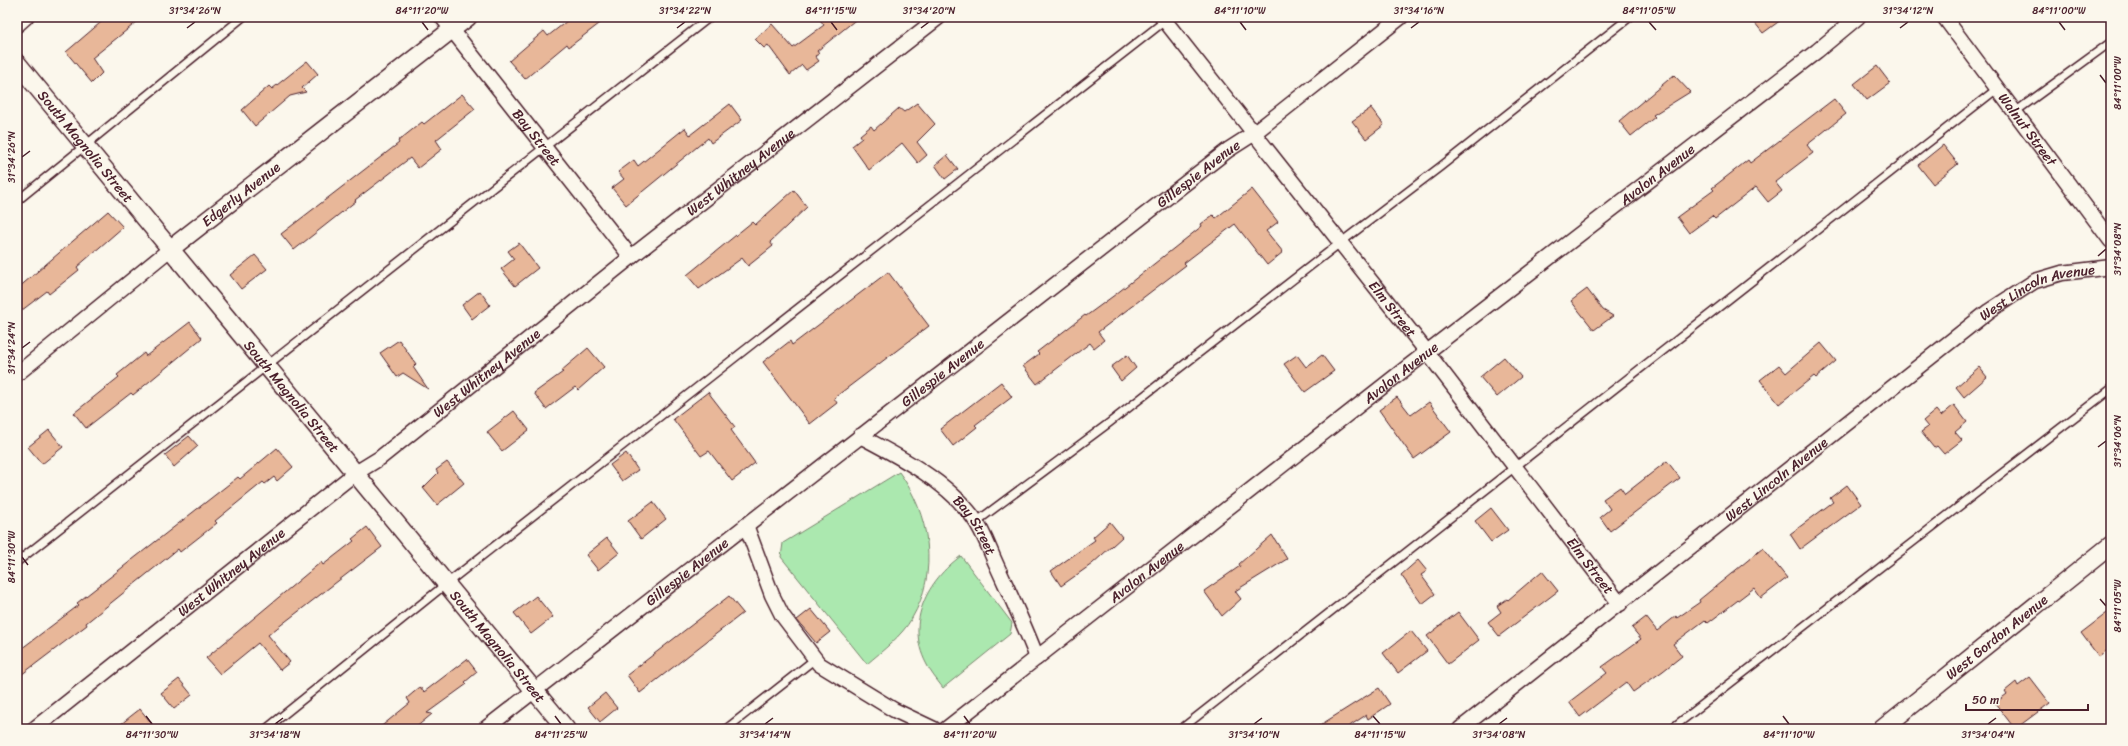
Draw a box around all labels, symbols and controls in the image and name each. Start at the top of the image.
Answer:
text: 31°34'26"N [169,2,221,20]
text: 84°11'20"W [396,2,449,20]
text: 31°34'22"N [659,2,711,20]
text: 84°11'15"W [805,2,857,20]
text: 31°34'20"N [903,2,955,20]
text: 84°11'10"W [1214,2,1266,20]
text: 31°34'16"N [1394,2,1444,20]
text: 84°11'05"W [1622,2,1676,20]
text: 31°34'12"N [1883,2,1933,20]
text: 84°11'00"W [2032,2,2086,20]
text: 84°11'00"W [2109,56,2127,110]
street label: South Magnolia Street [31,84,140,209]
street label: Walnut Street [1991,87,2064,173]
street label: Bay Street [506,103,567,172]
street label: West Whitney Avenue [681,121,801,223]
text: 31°34'26"N [3,131,21,183]
street label: Gillespie Avenue [1151,133,1246,215]
street label: Avalon Avenue [1614,137,1701,213]
street label: Edgerly Avenue [196,155,286,233]
text: 31°34'08"N [2109,222,2127,275]
street label: West Lincoln Avenue [1974,257,2096,328]
street label: Elm Street [1362,275,1423,343]
text: 31°34'24"N [3,322,21,374]
street label: West Whitney Avenue [427,322,546,424]
street label: Gillespie Avenue [895,332,990,414]
street label: South Magnolia Street [237,334,346,459]
street label: Avalon Avenue [1357,335,1444,411]
text: 31°34'06"N [2109,415,2127,467]
street label: West Lincoln Avenue [1719,430,1834,528]
street label: Bay Street [947,489,1003,559]
street label: West Whitney Avenue [172,521,291,623]
text: 84°11'30"W [3,530,21,583]
street label: Gillespie Avenue [640,531,735,613]
street label: Elm Street [1560,532,1620,600]
street label: Avalon Avenue [1103,534,1190,610]
text: 84°11'05"W [2109,579,2127,633]
street label: South Magnolia Street [443,584,552,709]
street label: West Gordon Avenue [1940,588,2054,687]
scale bar [1966,686,2088,712]
text: 50 m [1972,689,1999,711]
text: 84°11'30"W [126,726,179,744]
text: 31°34'18"N [250,726,301,744]
text: 84°11'25"W [535,726,588,744]
text: 31°34'14"N [739,726,791,744]
text: 84°11'20"W [944,726,997,744]
text: 31°34'10"N [1228,726,1280,744]
text: 84°11'15"W [1354,726,1406,744]
text: 31°34'08"N [1473,726,1526,744]
text: 84°11'10"W [1763,726,1815,744]
text: 31°34'04"N [1961,726,2015,744]

